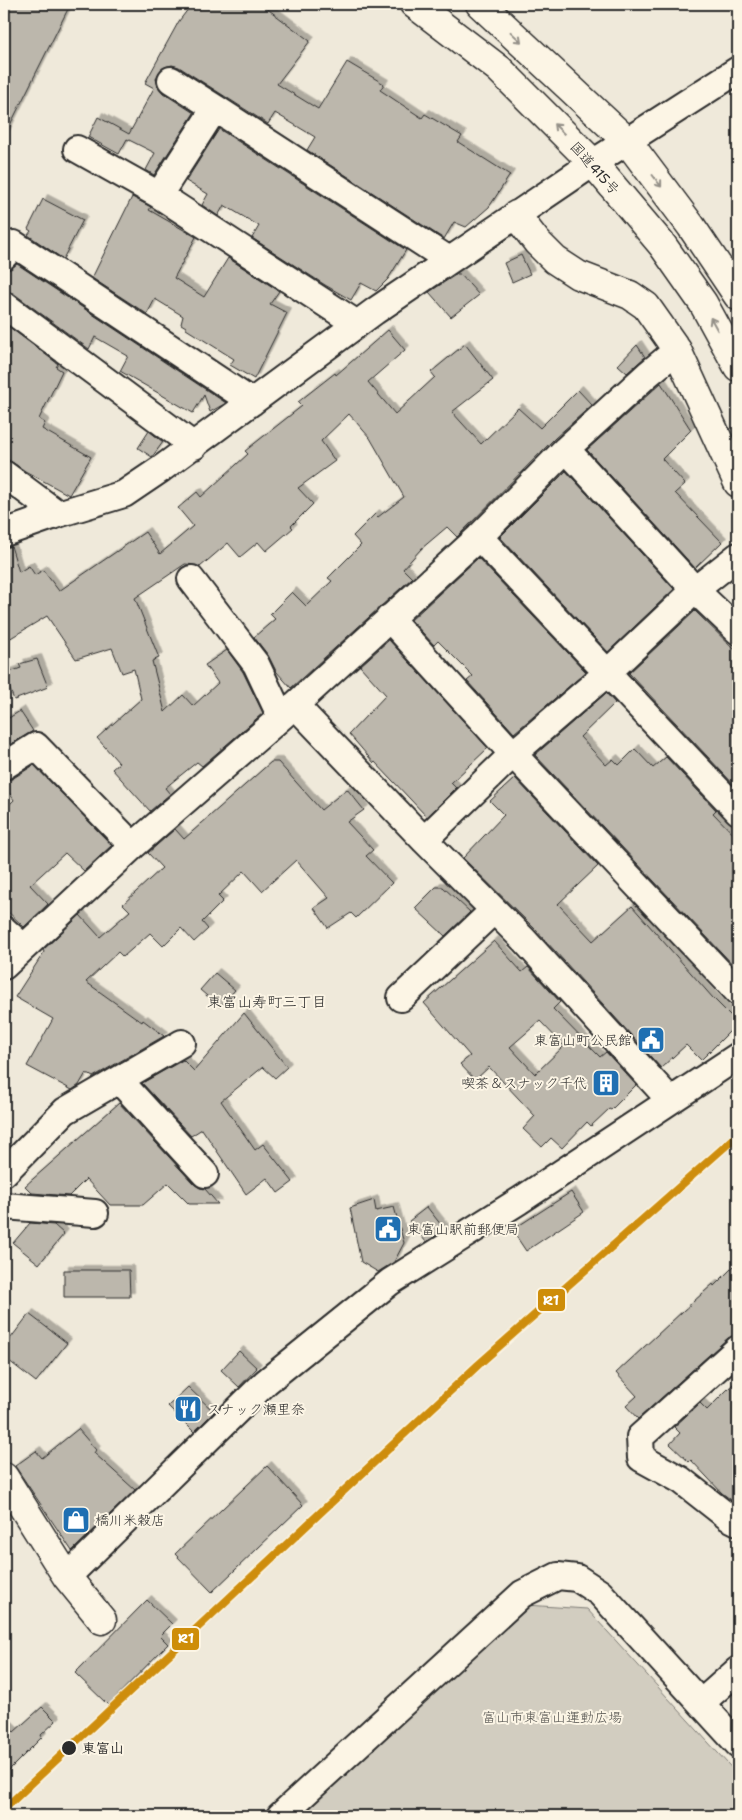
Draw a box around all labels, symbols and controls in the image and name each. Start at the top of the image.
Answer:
one-way arrow [510,31,522,43]
one-way arrow [553,123,565,135]
street label: 国道415号 [566,138,624,198]
one-way arrow [652,174,663,187]
one-way arrow [709,318,719,332]
district label: 東富山寿町三丁目 [207,992,327,1012]
public building icon: 東富山町公民館 [636,1025,666,1055]
place label: 東富山町公民館 [534,1031,632,1049]
building icon: 喫茶＆スナック千代 [591,1068,621,1098]
place label: 喫茶＆スナック千代 [461,1074,587,1092]
public building icon: 東富山駅前郵便局 [373,1214,403,1244]
place label: 東富山駅前郵便局 [407,1220,519,1238]
line badge: R1 [537,1288,566,1312]
text: R1 [543,1291,559,1309]
restaurant icon: スナック瀬里奈 [173,1394,203,1424]
place label: スナック瀬里奈 [207,1400,305,1418]
shop icon: 橋川米穀店 [61,1505,91,1535]
place label: 橋川米穀店 [95,1511,165,1529]
line badge: R1 [171,1627,200,1651]
text: R1 [178,1629,194,1647]
park label: 富山市東富山運動広場 [482,1708,622,1726]
marker: 東富山 [60,1739,78,1757]
place label: 東富山 [82,1739,124,1757]

